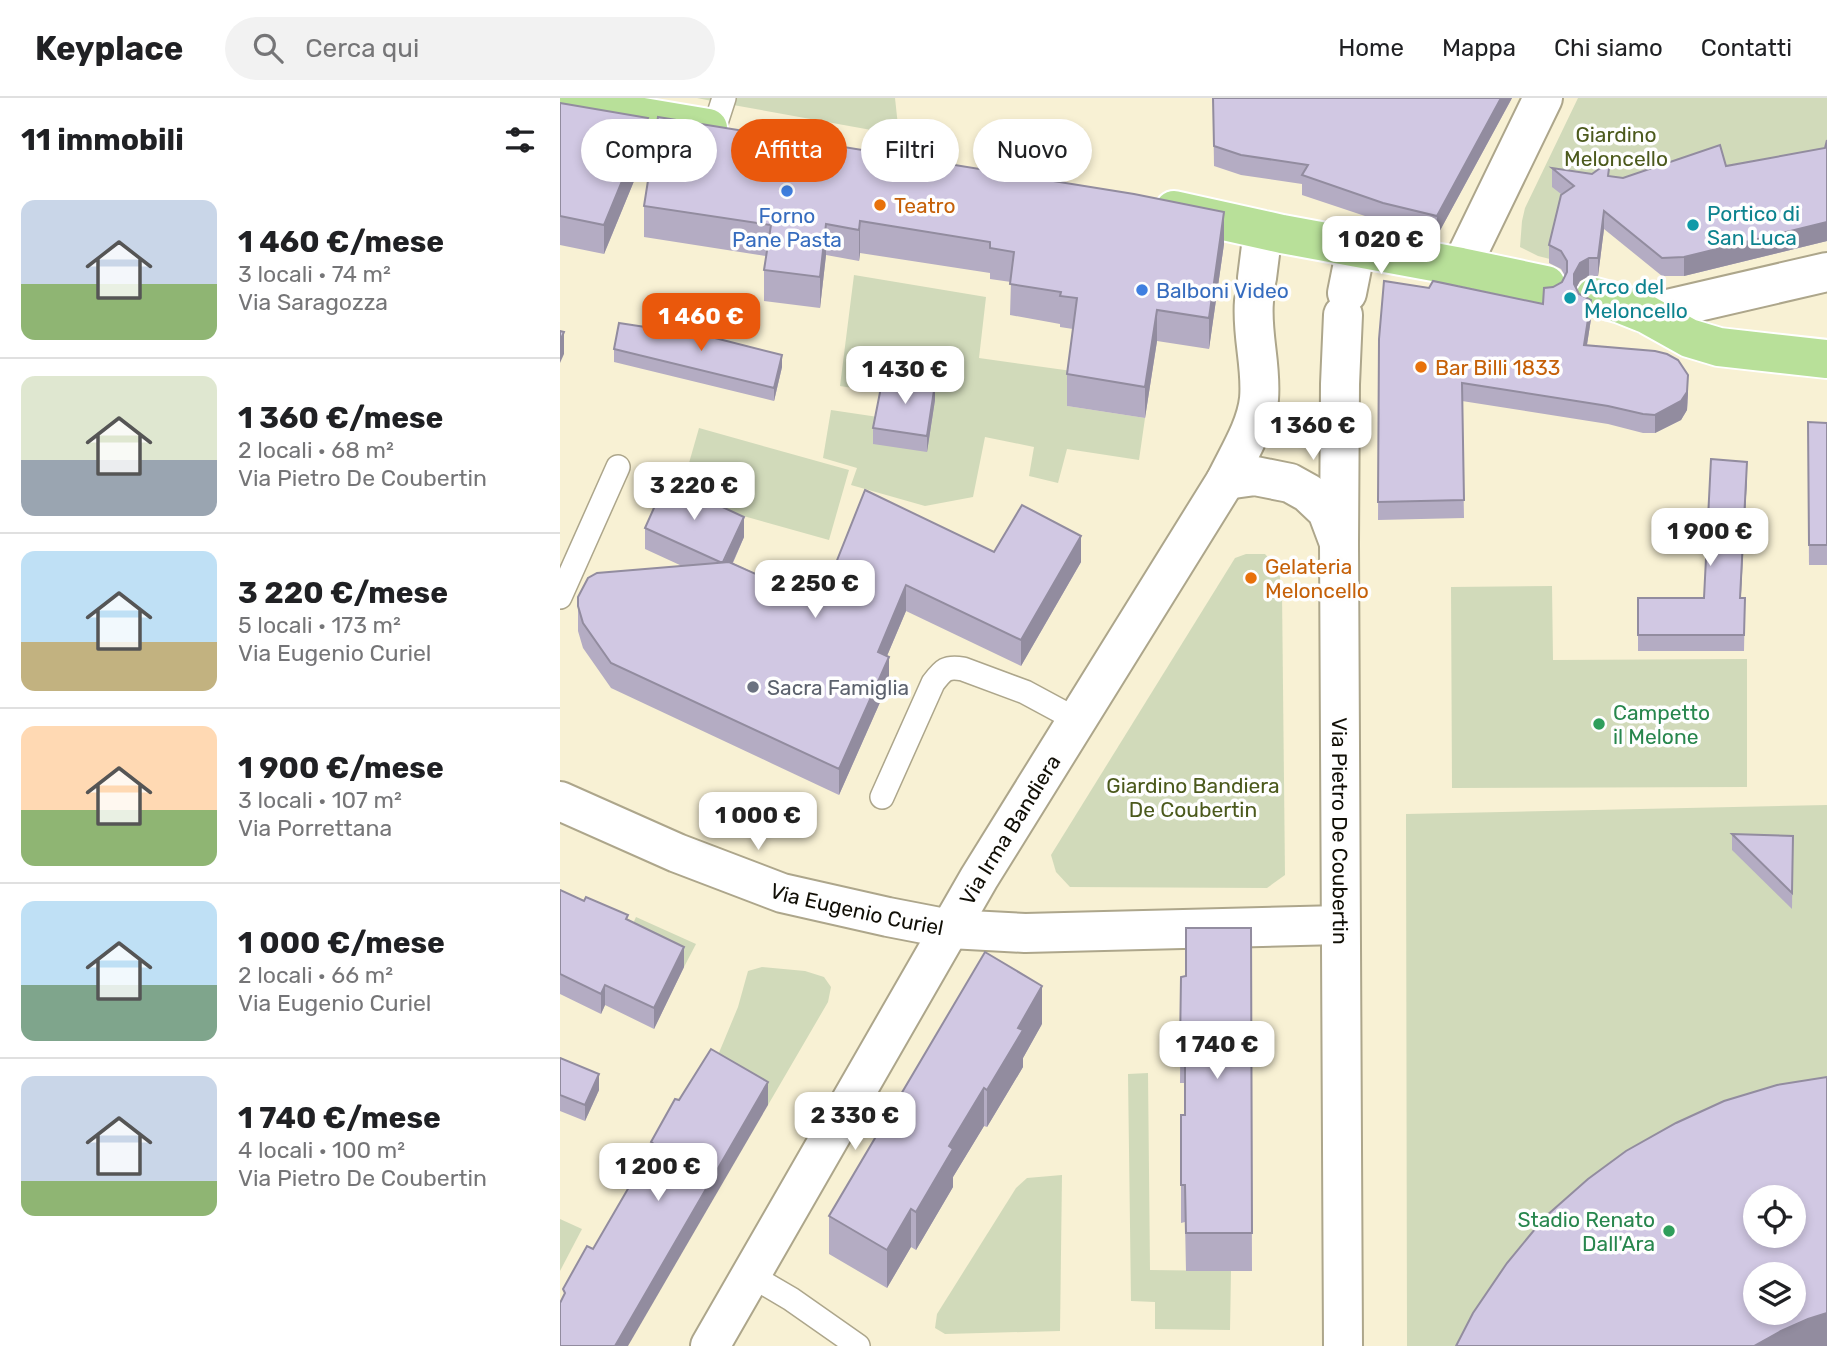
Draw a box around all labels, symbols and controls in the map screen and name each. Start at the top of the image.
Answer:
search box [225,17,715,80]
text: Keyplace [35,29,183,68]
icon: search [249,29,287,67]
text: Cerca qui [305,33,419,64]
text: Home [1338,34,1404,62]
text: Mappa [1442,34,1516,62]
text: Chi siamo [1554,34,1663,62]
text: Contatti [1701,34,1792,62]
chip: Compra [581,119,717,182]
chip: Affitta [731,119,847,182]
chip: Filtri [861,119,959,182]
chip: Nuovo [973,119,1092,182]
icon: filters [501,121,539,159]
text: 11 immobili [21,122,184,158]
park label: Giardino Meloncello [1564,122,1668,171]
marker: Forno Pane Pasta [779,183,795,199]
place label: Teatro [894,193,955,218]
marker: Teatro [872,197,888,213]
place label: Portico di San Luca [1707,201,1800,250]
place label: Forno Pane Pasta [732,203,842,252]
pin: 1 020 € [1316,216,1446,276]
marker: Portico di San Luca [1685,217,1701,233]
text: 1 460 €/mese [238,224,444,260]
text: 1 020 € [1338,225,1424,253]
icon: home [77,228,161,312]
text: 3 locali · 74 m² [238,260,391,288]
place label: Arco del Meloncello [1584,274,1688,323]
place label: Balboni Video [1156,278,1289,303]
marker: Balboni Video [1134,282,1150,298]
text: Via Saragozza [238,288,388,316]
marker: Arco del Meloncello [1562,290,1578,306]
pin: 1 460 € [636,294,766,353]
text: 1 460 € [658,302,744,330]
pin: 1 430 € [840,346,970,406]
text: 1 430 € [862,355,948,383]
place label: Bar Billi 1833 [1435,355,1560,380]
marker: Bar Billi 1833 [1413,359,1429,375]
text: 1 360 €/mese [238,400,443,436]
pin: 1 360 € [1248,402,1378,462]
icon: home [77,404,161,488]
text: 1 360 € [1270,411,1356,439]
text: 2 locali · 68 m² [238,436,394,464]
pin: 3 220 € [629,462,759,522]
text: Via Pietro De Coubertin [238,464,487,492]
text: 3 220 € [650,471,738,499]
pin: 1 900 € [1645,508,1775,568]
text: 1 900 € [1667,517,1753,545]
place label: Gelateria Meloncello [1265,554,1369,603]
pin: 2 250 € [750,560,880,620]
text: 2 250 € [771,569,859,597]
marker: Gelateria Meloncello [1243,570,1259,586]
text: 3 220 €/mese [238,575,448,611]
icon: home [77,579,161,663]
text: 5 locali · 173 m² [238,611,401,639]
text: Via Eugenio Curiel [238,639,431,667]
place label: Sacra Famiglia [767,675,909,700]
marker: Sacra Famiglia [745,679,761,695]
place label: Campetto il Melone [1613,700,1710,749]
marker: Campetto il Melone [1591,716,1607,732]
street label: Via Pietro De Coubertin [1327,717,1353,945]
text: 1 900 €/mese [238,750,444,786]
street label: Via Irma Bandiera [954,750,1065,909]
icon: home [77,754,161,838]
park label: Giardino Bandiera De Coubertin [1106,773,1280,822]
text: 3 locali · 107 m² [238,786,402,814]
pin: 1 000 € [693,792,823,852]
text: 1 000 € [715,801,801,829]
text: Via Porrettana [238,814,392,842]
street label: Via Eugenio Curiel [767,877,946,940]
text: 1 000 €/mese [238,925,445,961]
icon: home [77,929,161,1013]
text: 2 locali · 66 m² [238,961,393,989]
text: Via Eugenio Curiel [238,989,431,1017]
pin: 1 740 € [1152,1021,1282,1081]
text: 1 740 € [1175,1030,1259,1058]
pin: 2 330 € [790,1093,920,1152]
text: 1 740 €/mese [238,1100,441,1136]
text: 2 330 € [811,1101,899,1129]
icon: home [77,1104,161,1188]
text: 4 locali · 100 m² [238,1136,405,1164]
pin: 1 200 € [593,1144,723,1203]
text: 1 200 € [615,1152,701,1180]
text: Via Pietro De Coubertin [238,1164,487,1192]
map controls [1743,1185,1806,1325]
button: locate [1743,1185,1806,1248]
place label: Stadio Renato Dall'Ara [1517,1207,1655,1256]
marker: Stadio Renato Dall'Ara [1661,1223,1677,1239]
button: layers [1743,1262,1806,1325]

